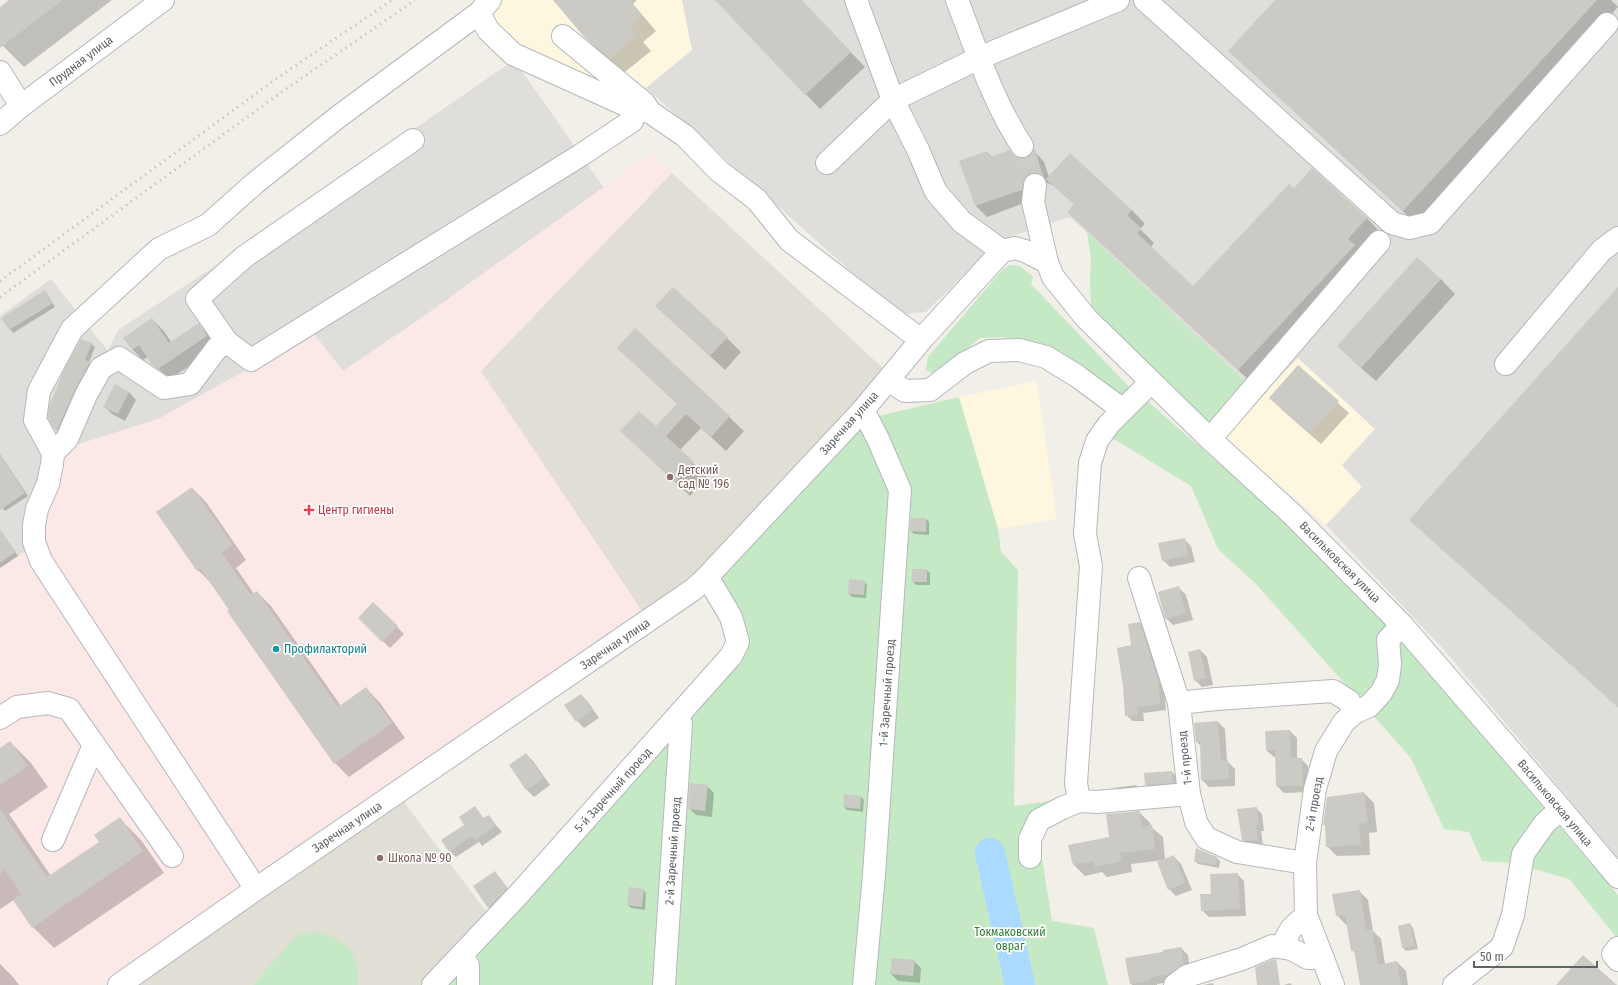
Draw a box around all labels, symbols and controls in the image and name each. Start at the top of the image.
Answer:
street label: Прудная улица [46,32,116,89]
street label: Заречная улица [817,388,881,458]
place label: Детский сад № 196 [677,463,729,491]
marker: Детский сад № 196 [665,472,675,482]
place label: Центр гигиены [318,503,394,517]
marker: Центр гигиены [303,504,315,516]
street label: Васильковская улица [1297,519,1384,606]
street label: Заречная улица [578,616,653,672]
street label: 1-й Заречный проезд [876,639,898,747]
place label: Профилакторий [284,642,367,656]
marker: Профилакторий [271,644,281,654]
street label: 1-й проезд [1175,730,1195,786]
street label: 5-й Заречный проезд [571,745,655,835]
street label: Васильковская улица [1515,757,1595,849]
street label: 2-й проезд [1302,776,1326,832]
street label: 2-й Заречный проезд [662,796,684,906]
street label: Заречная улица [310,799,385,855]
place label: Школа № 90 [388,851,451,865]
marker: Школа № 90 [375,853,385,863]
park label: Токмаковский овраг [974,925,1046,953]
scale bar [1474,943,1597,969]
text: 50 m [1480,950,1504,964]

